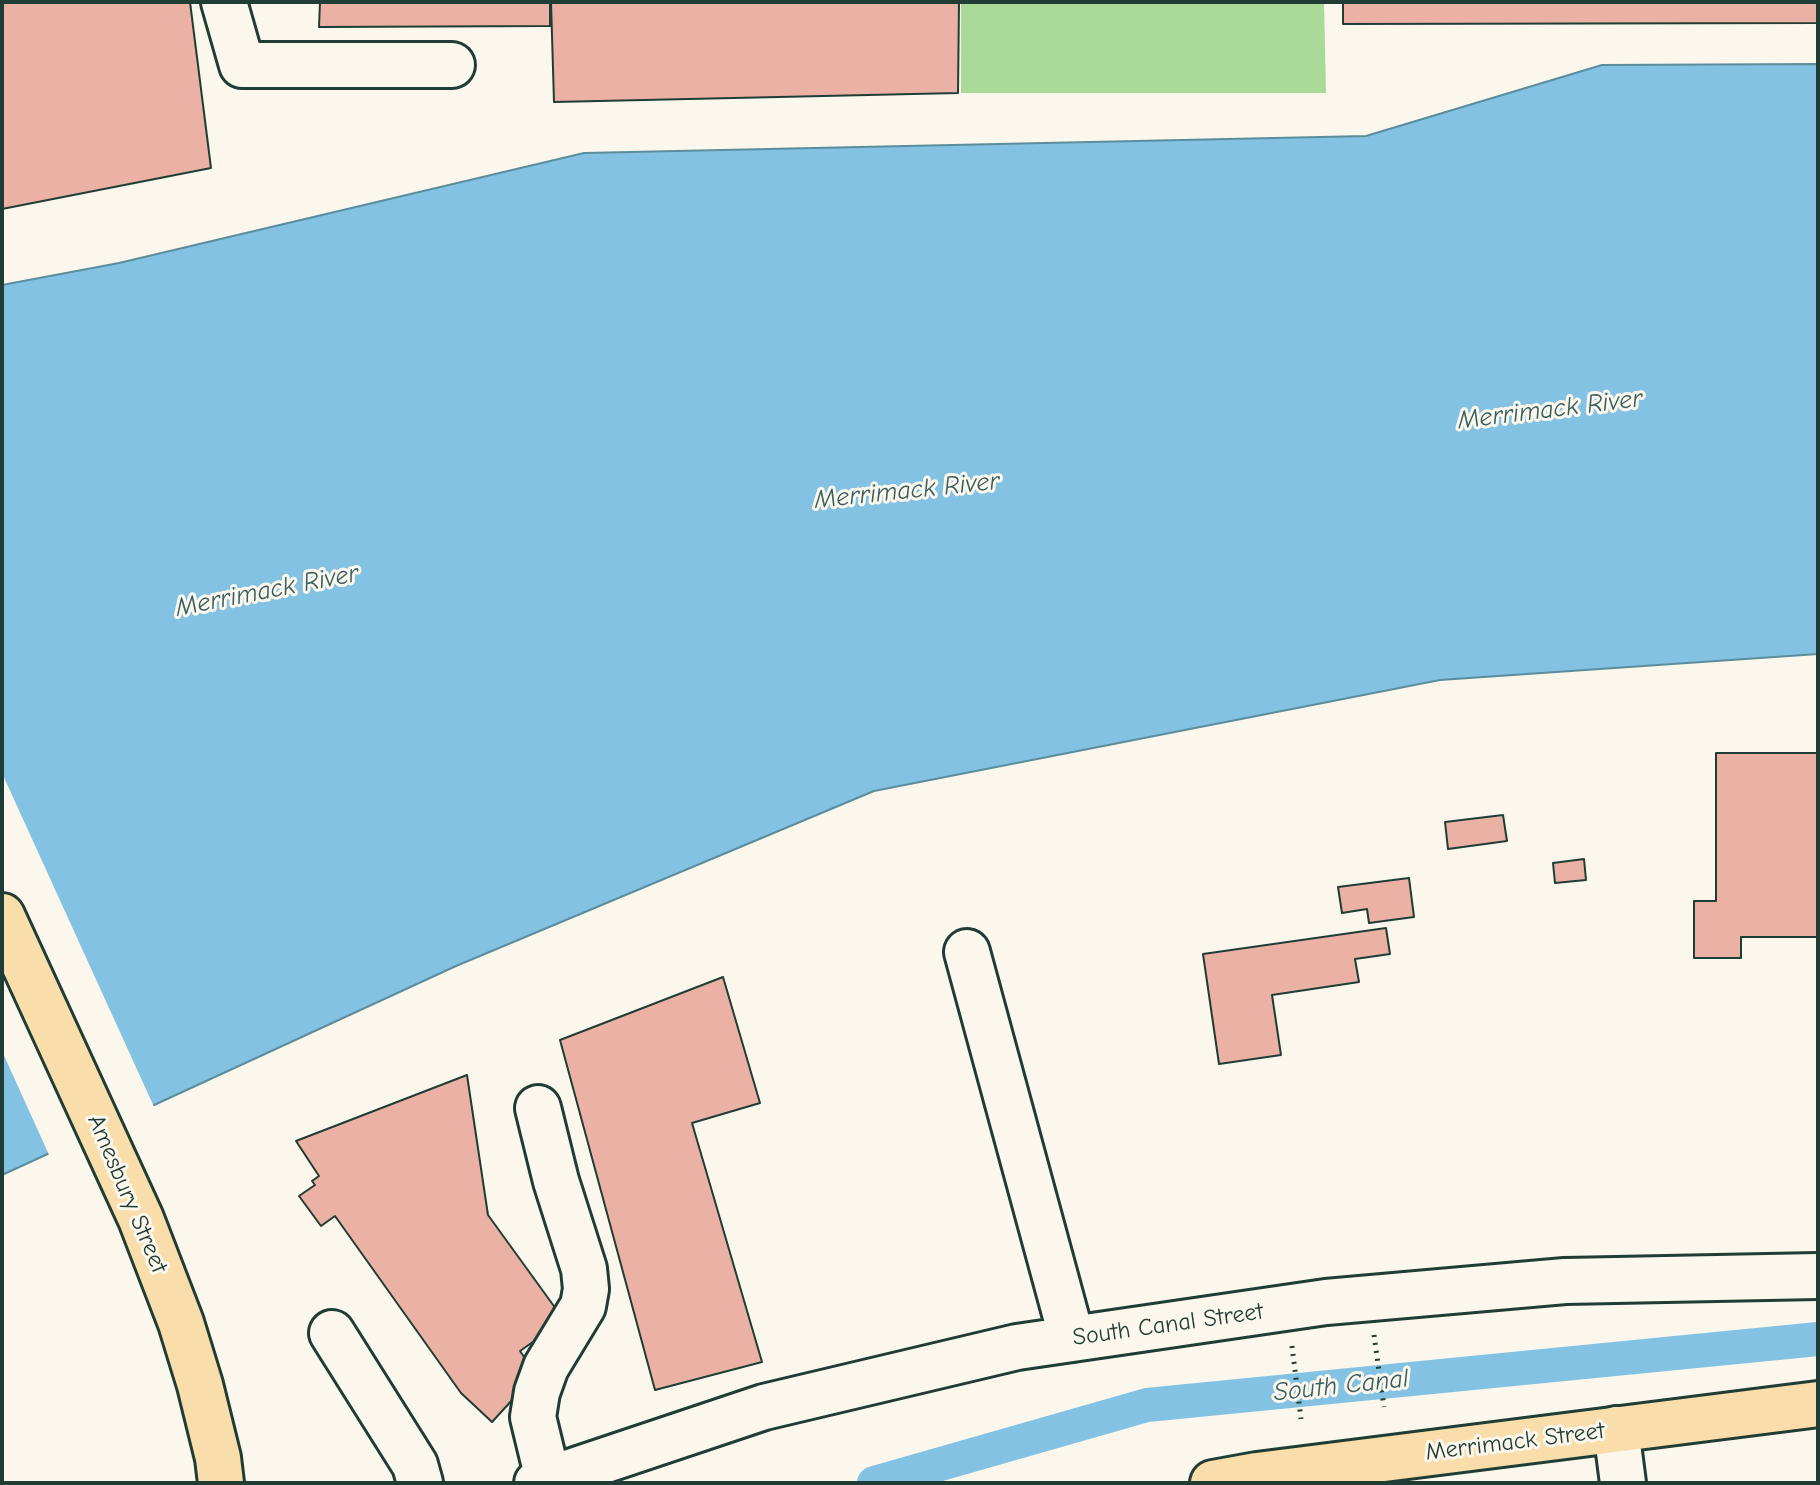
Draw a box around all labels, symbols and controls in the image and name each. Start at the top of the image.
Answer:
water label: Merrimack River [1456,383,1644,437]
water label: Merrimack River [813,466,1001,516]
water label: Merrimack River [173,558,361,624]
street label: Amesbury Street [81,1110,173,1278]
street label: South Canal Street [1071,1297,1265,1353]
water label: South Canal [1272,1363,1410,1409]
street label: Merrimack Street [1424,1417,1606,1467]

